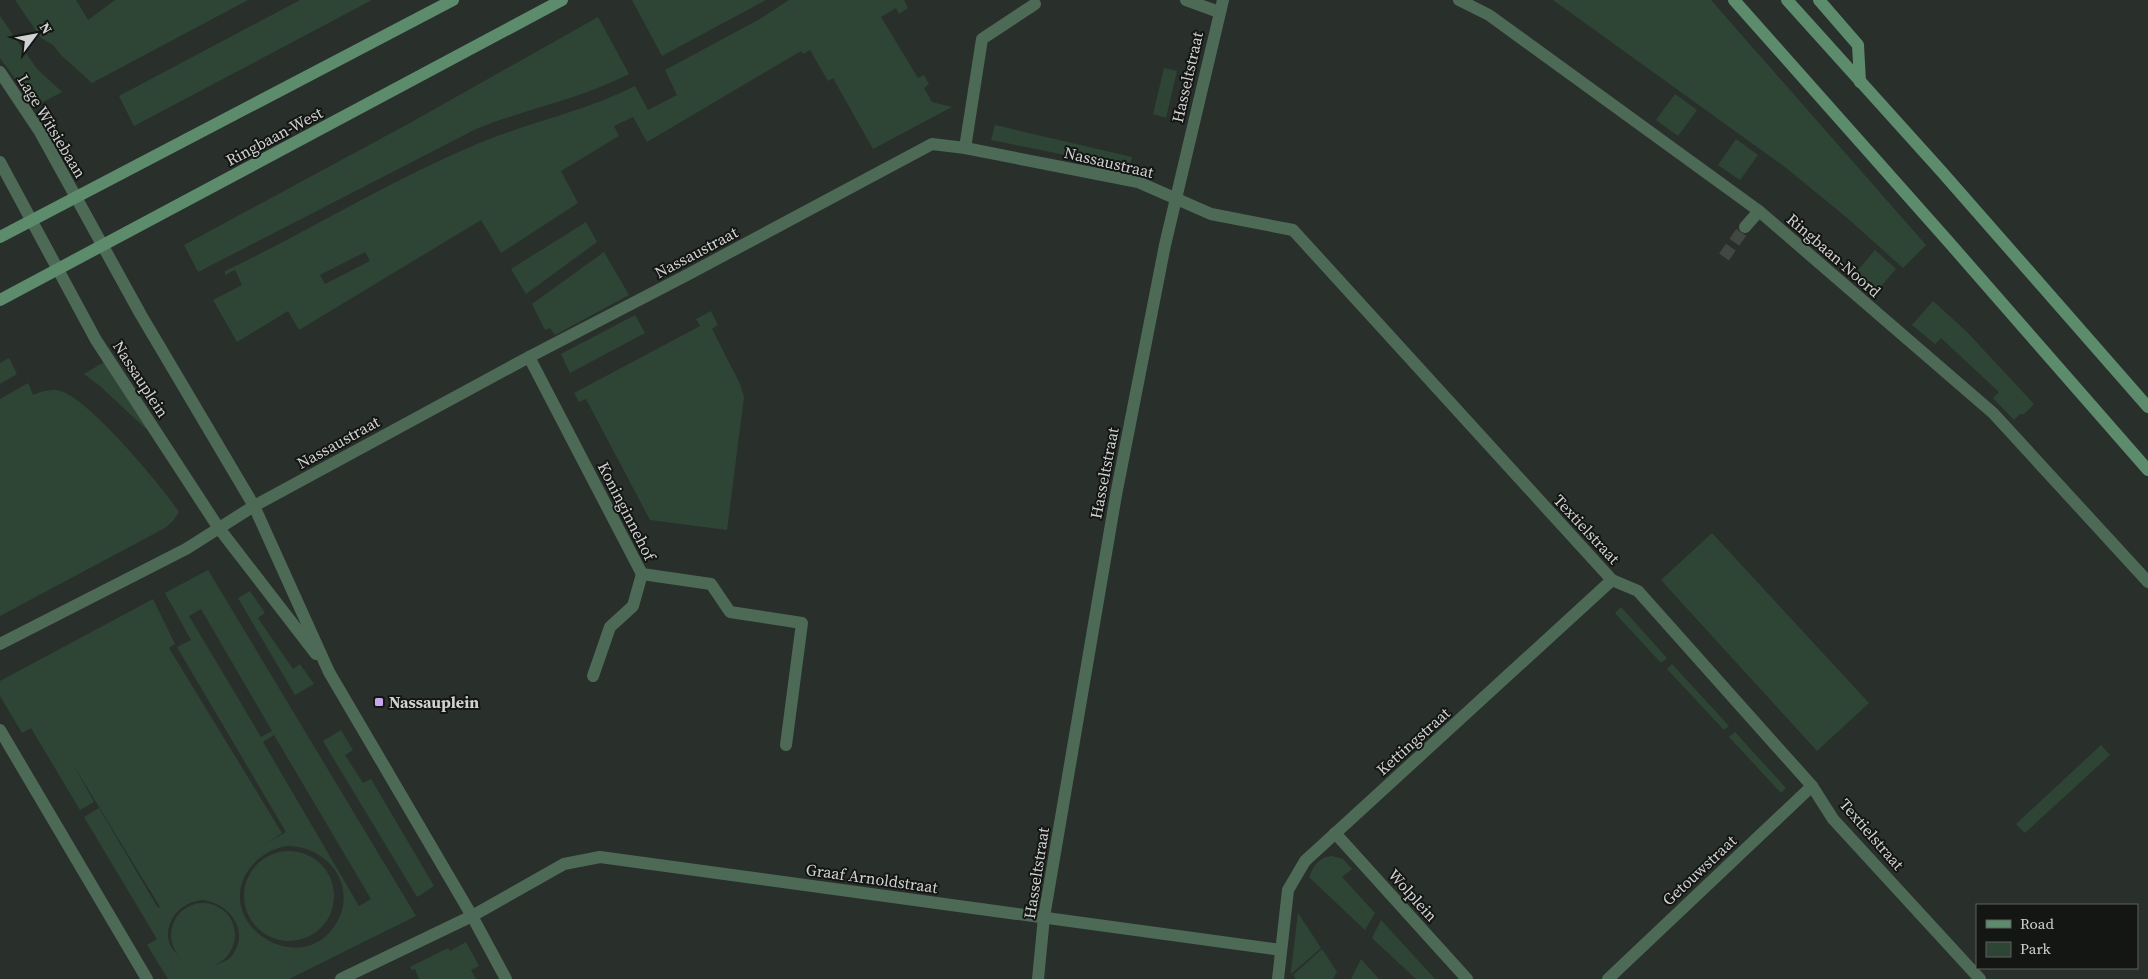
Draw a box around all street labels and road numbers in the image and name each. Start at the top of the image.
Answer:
street label: Hasseltstraat [1166,29,1208,125]
street label: Lage Witsiebaan [12,70,92,182]
street label: Ringbaan-West [222,101,327,171]
street label: Nassaustraat [1062,141,1157,183]
street label: Ringbaan-Noord [1782,208,1886,302]
street label: Nassaustraat [651,220,742,283]
street label: Nassauplein [108,336,174,422]
street label: Nassaustraat [293,410,384,474]
street label: Hasseltstraat [1084,425,1124,521]
street label: Koninginnehof [593,458,662,565]
street label: Textielstraat [1549,489,1626,569]
street label: Kettingstraat [1371,702,1455,780]
street label: Textielstraat [1835,794,1910,875]
street label: Hasseltstraat [1018,825,1054,920]
street label: Getouwstraat [1657,829,1742,910]
street label: Graaf Arnoldstraat [805,858,940,898]
street label: Wolplein [1383,864,1443,926]

